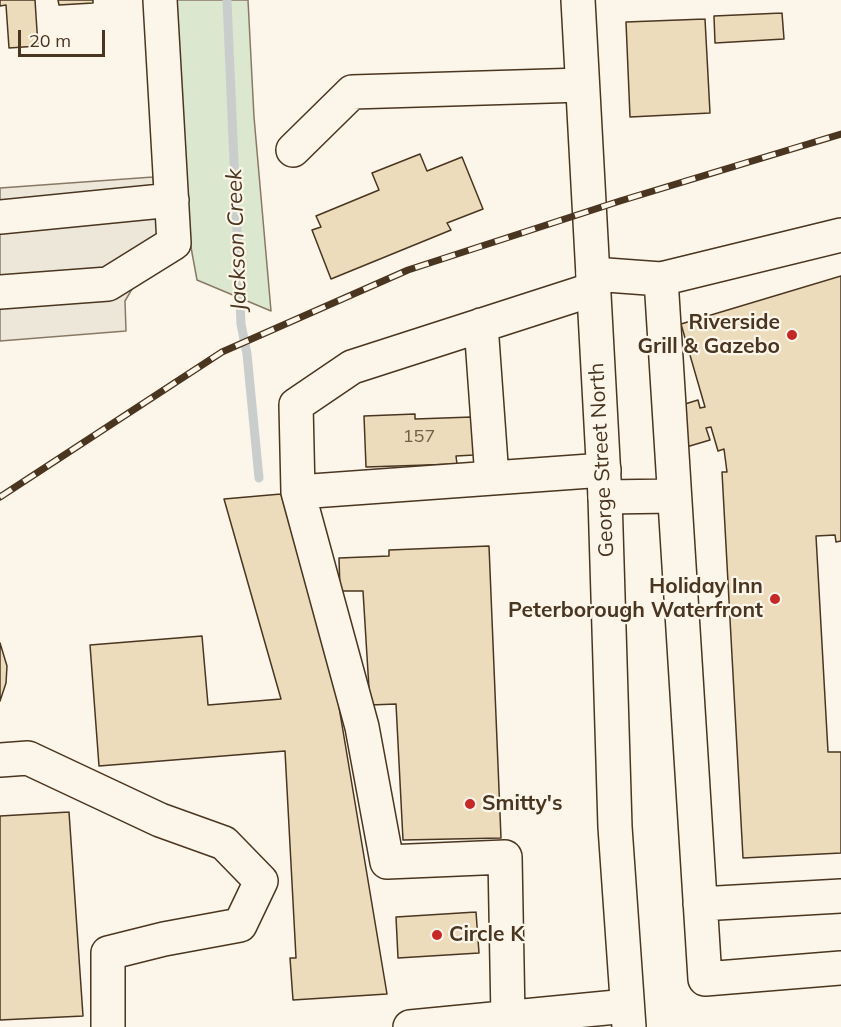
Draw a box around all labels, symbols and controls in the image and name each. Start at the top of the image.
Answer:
scale bar [21,18,108,56]
text: 20 m [29,29,71,52]
water label: Jackson Creek [221,168,253,312]
place label: Riverside Grill & Gazebo [637,310,780,360]
marker: Riverside Grill & Gazebo [785,328,799,342]
street label: George Street North [584,362,620,558]
house number: 157 [403,426,435,448]
place label: Holiday Inn Peterborough Waterfront [508,574,763,624]
marker: Holiday Inn Peterborough Waterfront [768,592,782,606]
place label: Smitty's [482,791,562,817]
marker: Smitty's [463,797,477,811]
place label: Circle K [449,922,524,948]
marker: Circle K [430,928,444,942]

